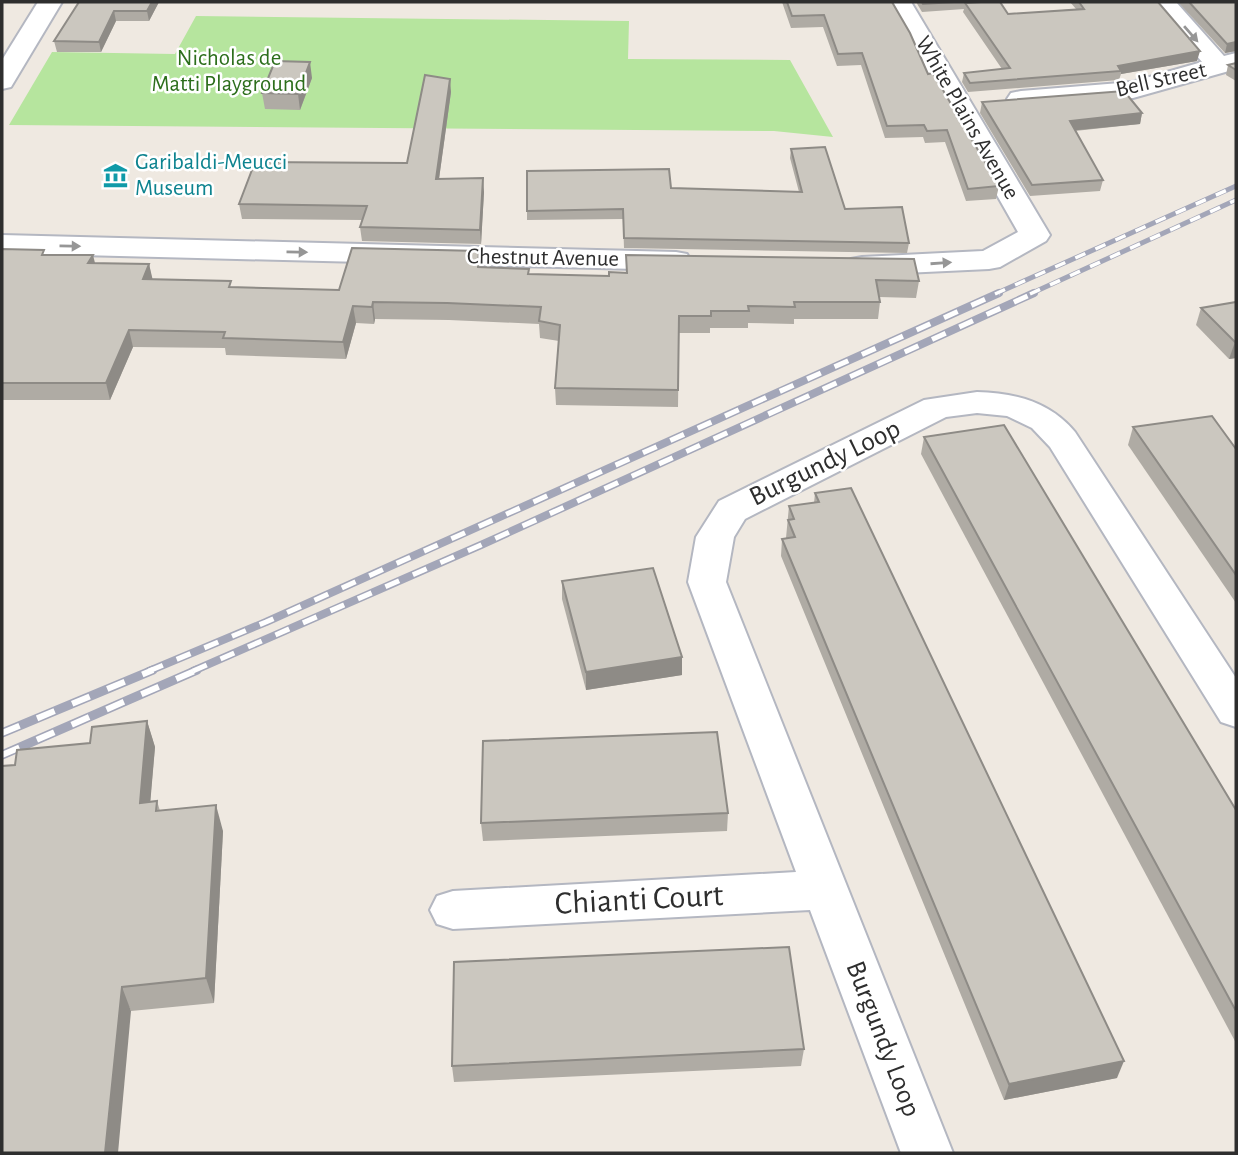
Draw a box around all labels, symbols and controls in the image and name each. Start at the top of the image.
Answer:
one-way arrow [1183,25,1199,43]
street label: White Plains Avenue [911,32,1023,204]
park label: Nicholas de Matti Playground [151,47,307,96]
street label: Bell Street [1114,58,1209,102]
place label: Garibaldi-Meucci Museum [135,151,287,200]
museum icon: Garibaldi-Meucci Museum [101,161,129,189]
one-way arrow [59,240,81,252]
street label: Chestnut Avenue [467,245,619,271]
one-way arrow [287,246,309,257]
one-way arrow [930,257,952,268]
street label: Burgundy Loop [745,414,905,512]
street label: Chianti Court [554,879,725,921]
street label: Burgundy Loop [841,957,925,1121]

